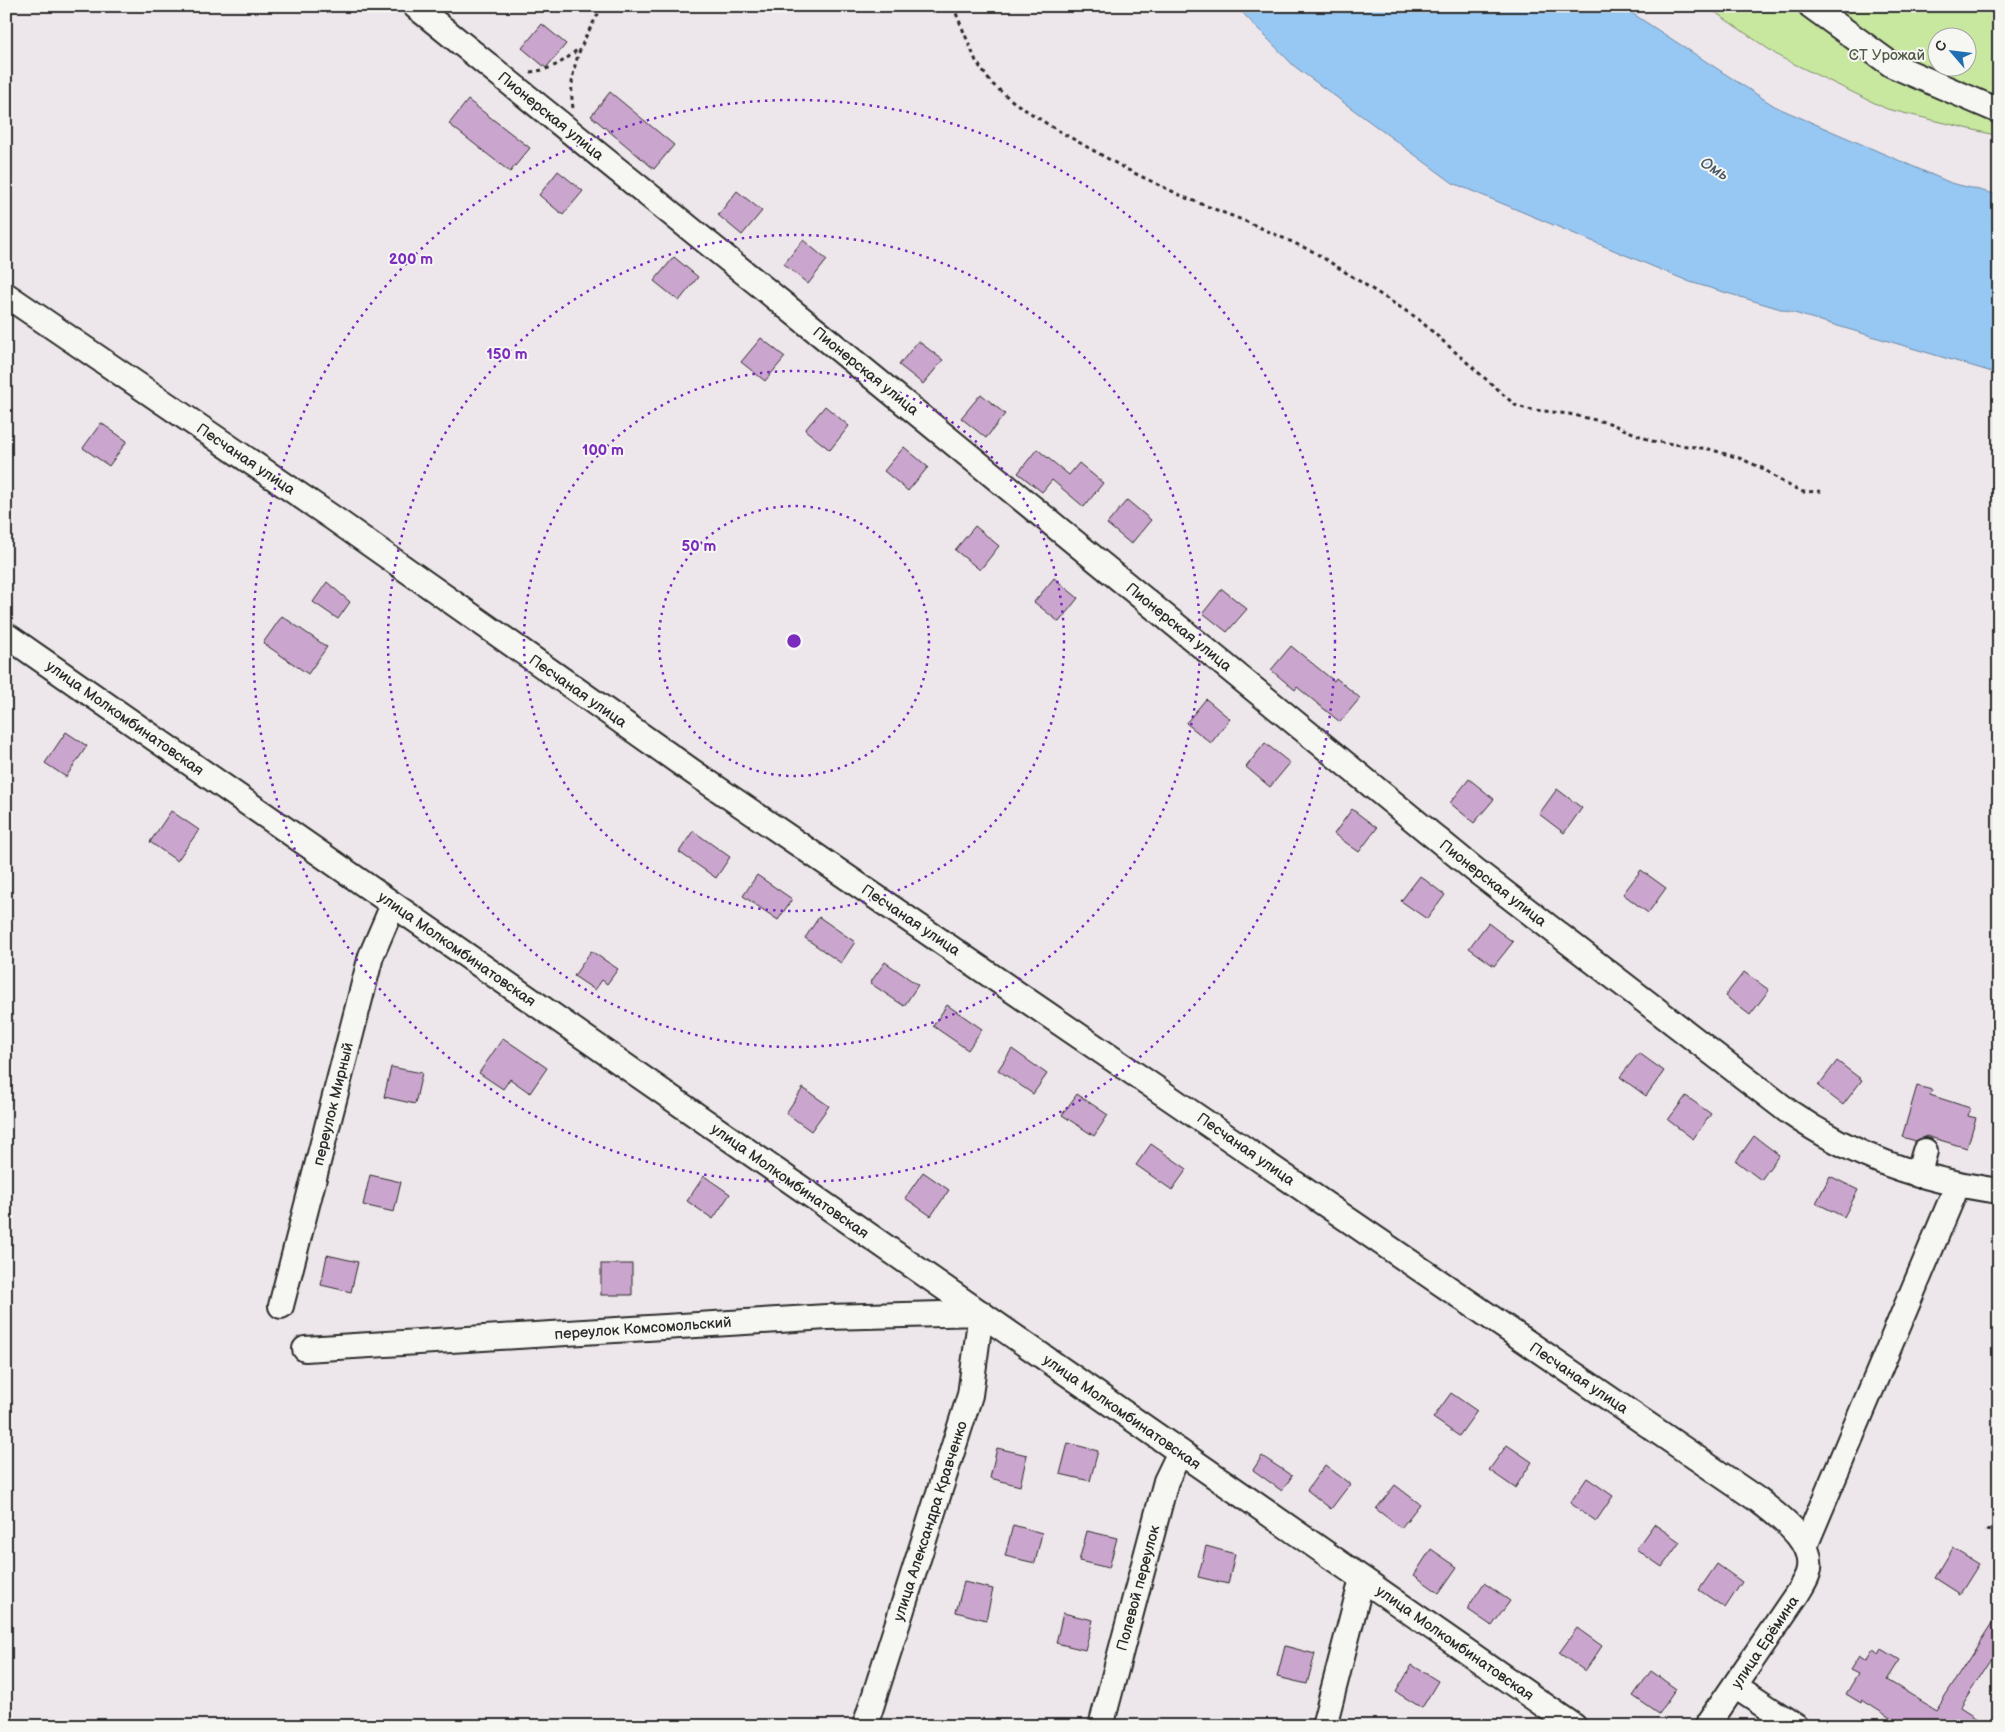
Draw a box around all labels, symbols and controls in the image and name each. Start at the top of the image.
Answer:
north arrow [1928,28,1978,78]
text: С [1931,38,1951,54]
park label: СТ Урожай [1849,46,1925,65]
street label: Пионерская улица [494,68,608,165]
water label: Омь [1696,153,1732,185]
text: 200 m [389,250,433,269]
street label: Пионерская улица [809,323,923,420]
text: 150 m [486,345,528,364]
street label: Песчаная улица [193,419,299,499]
text: 100 m [582,441,624,460]
text: 50 m [682,537,717,556]
street label: Пионерская улица [1122,579,1236,676]
centre of rings [785,632,803,650]
street label: Песчаная улица [525,651,630,732]
street label: улица Молкомбинатовская [42,657,207,780]
street label: Пионерская улица [1435,836,1550,931]
street label: Песчаная улица [858,880,964,960]
street label: улица Молкомбинатовская [374,888,539,1011]
street label: переулок Мирный [309,1041,358,1168]
street label: Песчаная улица [1193,1109,1298,1190]
street label: улица Молкомбинатовская [707,1120,872,1243]
street label: переулок Комсомольский [554,1313,732,1344]
street label: Песчаная улица [1526,1338,1632,1418]
street label: улица Молкомбинатовская [1039,1351,1204,1474]
street label: улица Александра Кравченко [889,1418,972,1624]
street label: Полевой переулок [1113,1523,1164,1653]
street label: улица Молкомбинатовская [1372,1582,1537,1705]
street label: улица Ерёмина [1727,1592,1803,1692]

